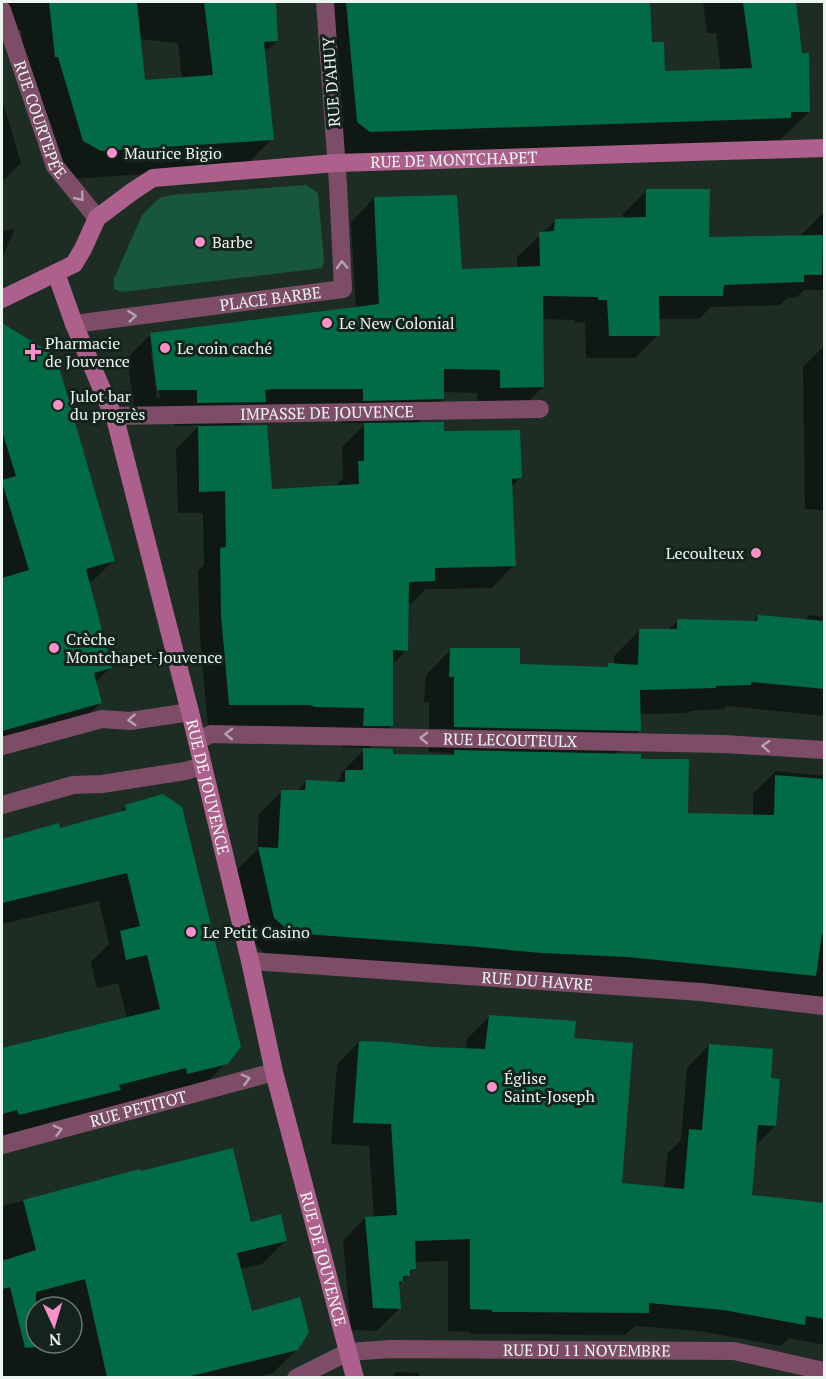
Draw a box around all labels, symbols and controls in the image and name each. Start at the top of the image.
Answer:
street label: RUE D'AHUY [317,36,345,128]
street label: RUE COURTEPÉE [9,58,72,183]
place label: Maurice Bigio [124,142,222,164]
marker: Maurice Bigio [105,146,119,160]
street label: RUE DE MONTCHAPET [370,146,538,173]
one-way arrow [73,190,84,201]
place label: Barbe [212,231,253,253]
marker: Barbe [193,235,207,249]
one-way arrow [335,261,348,270]
street label: PLACE BARBE [218,281,322,316]
one-way arrow [127,311,136,323]
place label: Le New Colonial [339,312,455,334]
marker: Le New Colonial [320,316,334,330]
place label: Pharmacie de Jouvence [45,332,130,372]
place label: Le coin caché [177,337,272,359]
marker: Le coin caché [158,341,172,355]
marker: Pharmacie de Jouvence [26,345,40,359]
place label: Julot bar du progrès [70,385,146,425]
marker: Julot bar du progrès [51,398,65,412]
street label: IMPASSE DE JOUVENCE [240,400,414,425]
place label: Lecoulteux [666,542,745,564]
marker: Lecoulteux [749,546,763,560]
place label: Crèche Montchapet-Jouvence [66,628,222,668]
marker: Crèche Montchapet-Jouvence [47,641,61,655]
one-way arrow [128,713,137,726]
street label: RUE DE JOUVENCE [181,717,235,857]
one-way arrow [225,728,234,740]
street label: RUE LECOUTEULX [443,728,578,752]
one-way arrow [420,732,429,744]
one-way arrow [762,740,771,753]
place label: Le Petit Casino [203,921,310,943]
marker: Le Petit Casino [184,925,198,939]
street label: RUE DU HAVRE [481,966,594,996]
place label: Église Saint-Joseph [504,1067,595,1107]
one-way arrow [241,1074,251,1087]
marker: Église Saint-Joseph [485,1080,499,1094]
street label: RUE PETITOT [87,1085,189,1132]
one-way arrow [52,1125,63,1137]
street label: RUE DE JOUVENCE [295,1189,352,1329]
north arrow [24,1295,84,1355]
text: N [48,1329,62,1351]
street label: RUE DU 11 NOVEMBRE [503,1339,671,1362]

